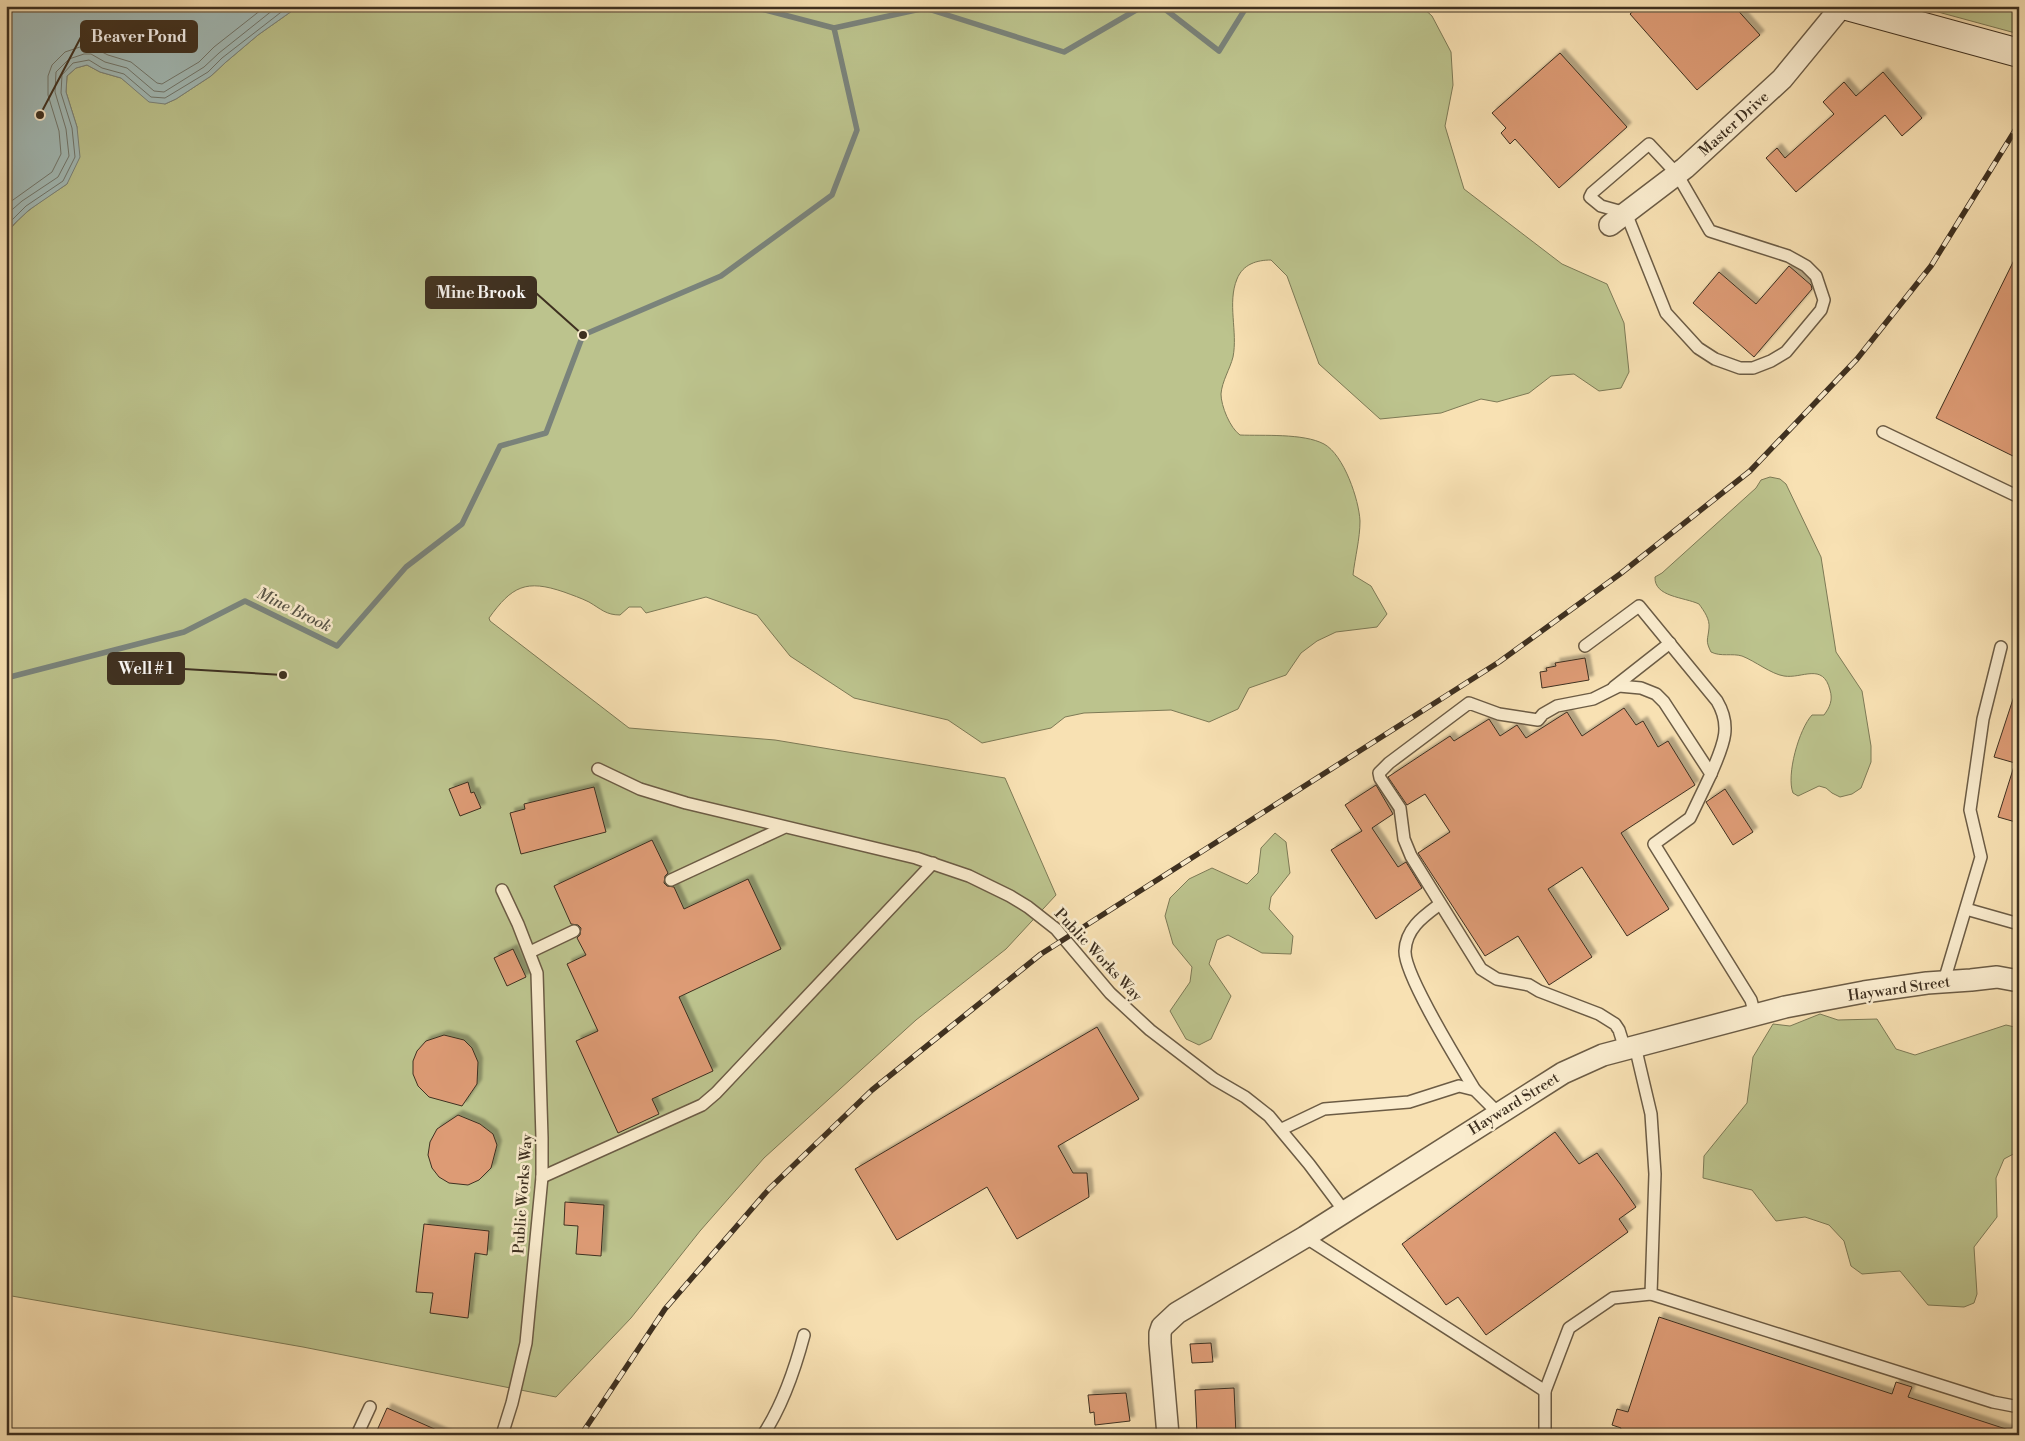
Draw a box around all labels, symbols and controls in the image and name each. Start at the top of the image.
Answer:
callout: Beaver Pond [81,21,197,52]
text: Beaver Pond [91,27,187,47]
street label: Master Drive [1695,87,1773,161]
callout: Mine Brook [426,277,536,308]
text: Mine Brook [436,283,527,303]
water label: Mine Brook [253,583,335,637]
callout: Well # 1 [108,653,184,684]
text: Well # 1 [117,659,174,679]
street label: Public Works Way [1050,905,1146,1006]
street label: Hayward Street [1846,972,1952,1006]
street label: Hayward Street [1465,1068,1563,1139]
street label: Public Works Way [509,1133,537,1255]

